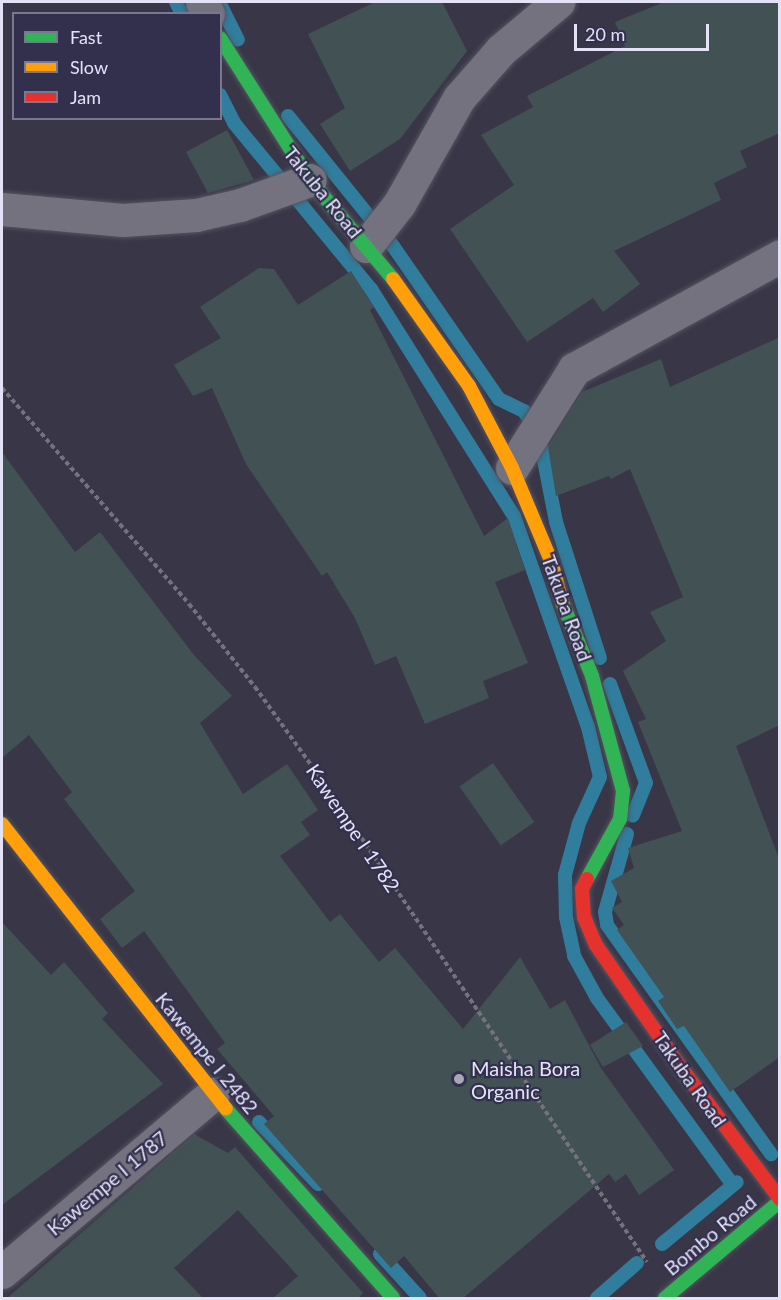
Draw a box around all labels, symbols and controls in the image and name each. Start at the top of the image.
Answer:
legend [12,12,222,120]
scale bar [577,12,712,50]
text: 20 m [585,23,625,45]
text: Fast [70,26,102,48]
text: Slow [70,56,108,78]
text: Jam [70,86,101,108]
street label: Takuba Road [279,141,367,243]
street label: Takuba Road [537,552,597,664]
street label: Kawempe I 1782 [301,759,405,897]
street label: Kawempe I 2482 [151,987,263,1119]
street label: Takuba Road [648,1026,732,1132]
place label: Maisha Bora Organic [471,1056,580,1103]
marker: Maisha Bora Organic [452,1072,466,1086]
street label: Kawempe I 1787 [42,1126,172,1240]
street label: Bombo Road [659,1190,761,1280]

